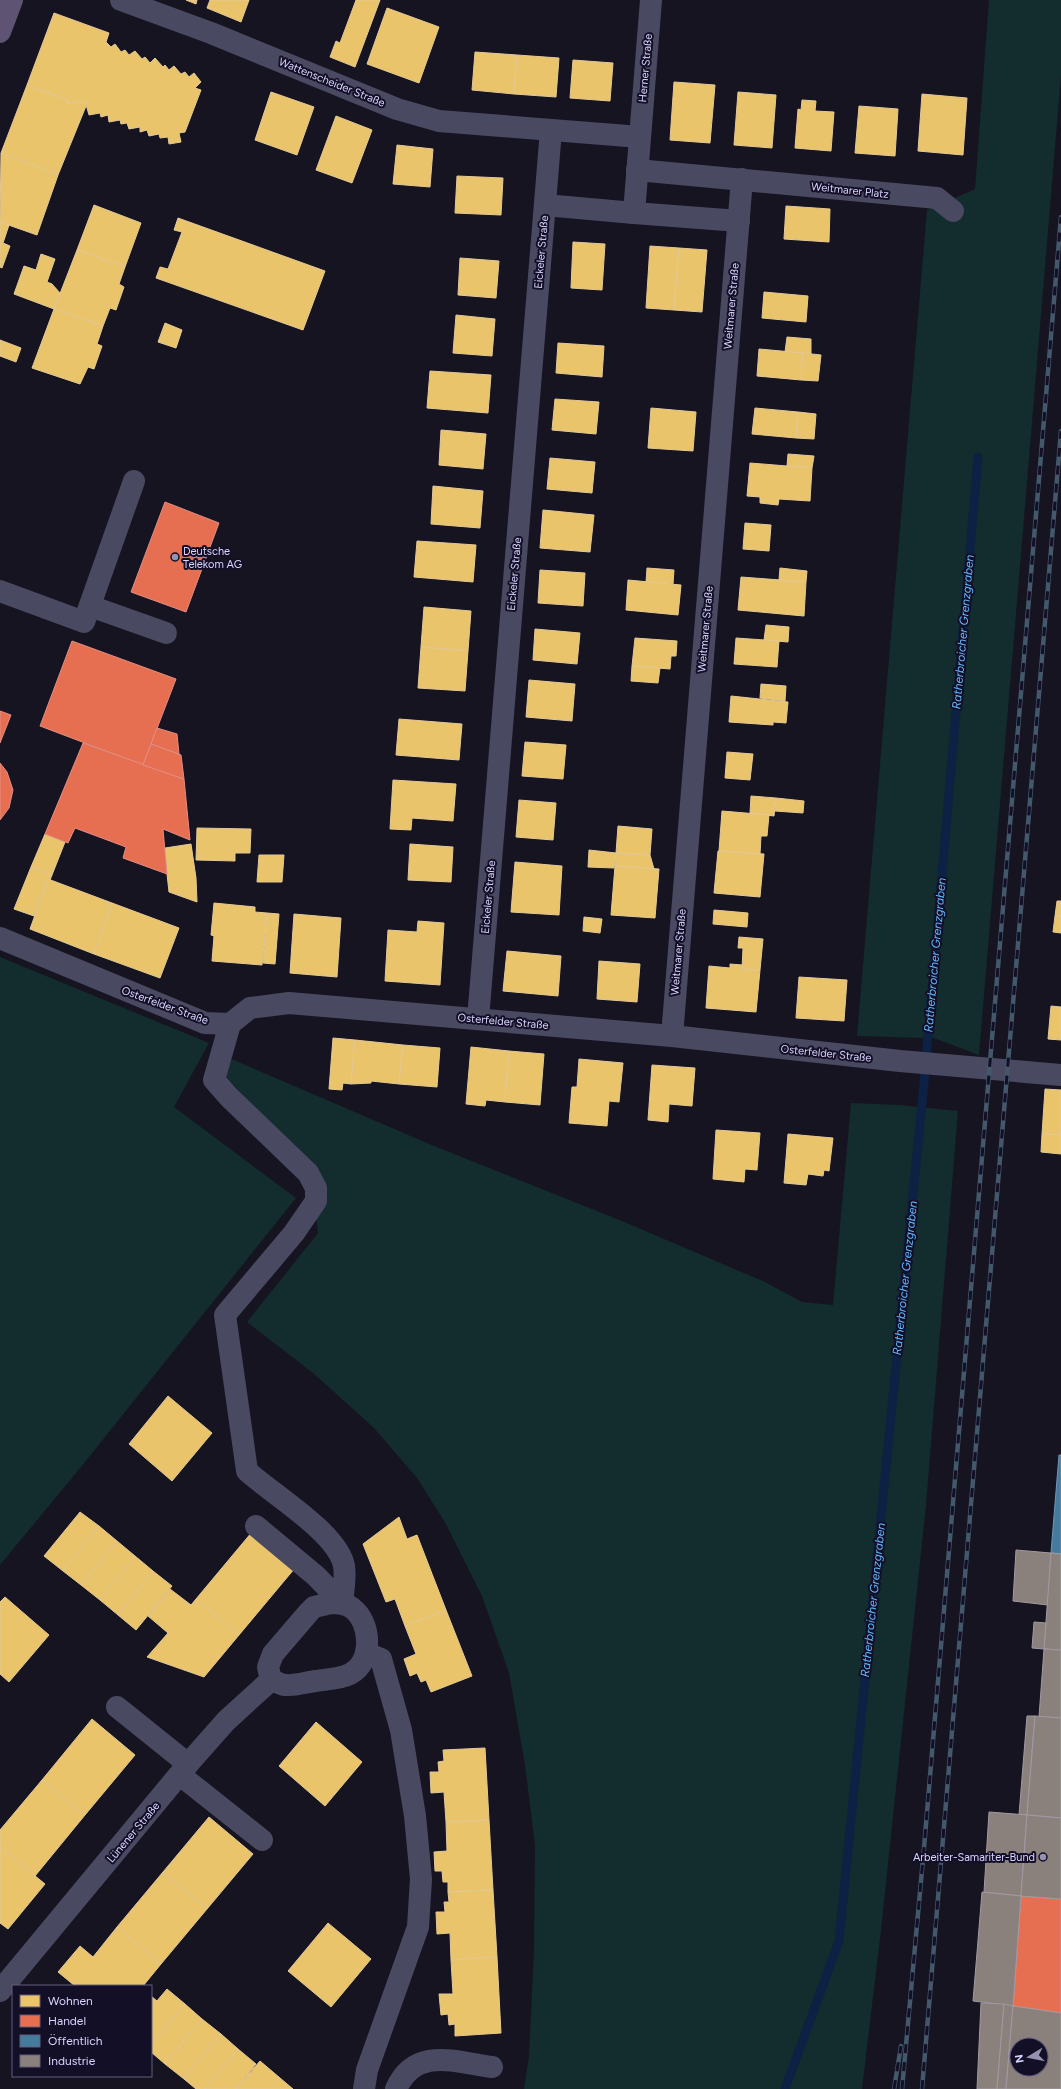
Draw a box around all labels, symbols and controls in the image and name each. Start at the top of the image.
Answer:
street label: Herner Straße [636,33,655,103]
street label: Wattenscheider Straße [277,55,387,110]
street label: Weitmarer Platz [811,180,889,201]
street label: Eickeler Straße [532,215,551,289]
street label: Weitmarer Straße [721,262,742,350]
street label: Eickeler Straße [505,537,524,611]
place label: Deutsche Telekom AG [183,545,242,571]
marker: Deutsche Telekom AG [170,552,180,562]
water label: Ratherbroicher Grenzgraben [949,554,977,710]
street label: Weitmarer Straße [695,585,716,673]
street label: Eickeler Straße [479,860,498,934]
water label: Ratherbroicher Grenzgraben [921,877,949,1033]
street label: Weitmarer Straße [668,908,689,996]
street label: Osterfelder Straße [120,984,210,1027]
street label: Osterfelder Straße [457,1011,549,1032]
street label: Osterfelder Straße [780,1042,872,1065]
water label: Ratherbroicher Grenzgraben [890,1200,920,1356]
water label: Ratherbroicher Grenzgraben [858,1522,888,1678]
street label: Lünener Straße [104,1799,162,1865]
place label: Arbeiter-Samariter-Bund [913,1851,1035,1864]
marker: Arbeiter-Samariter-Bund [1038,1852,1048,1862]
legend [12,1985,152,2077]
text: Wohnen [48,1994,93,2008]
text: Handel [48,2014,86,2028]
text: Öffentlich [48,2034,103,2048]
north arrow [1009,2037,1049,2077]
text: N [1013,2053,1027,2064]
text: Industrie [48,2054,96,2068]

